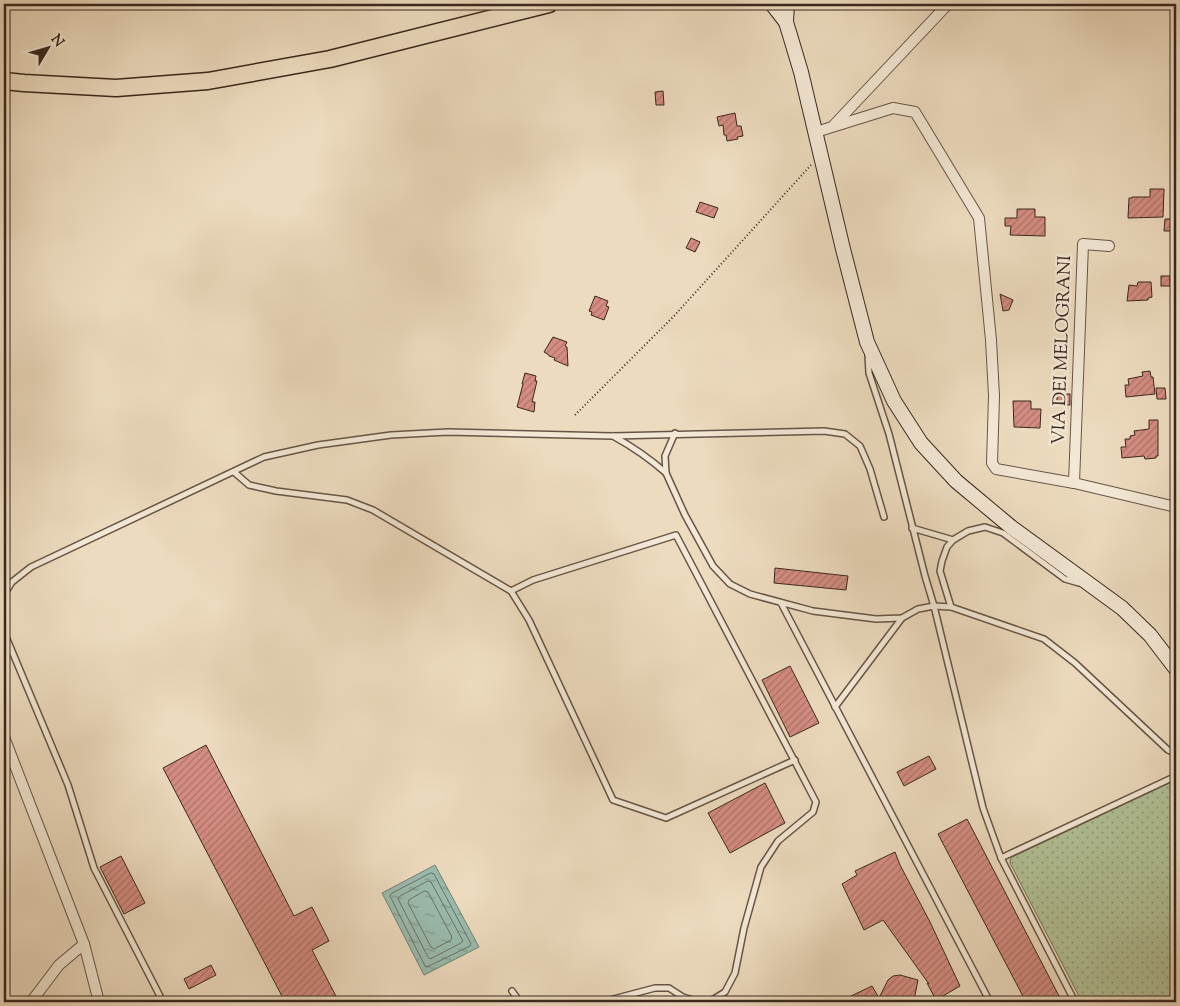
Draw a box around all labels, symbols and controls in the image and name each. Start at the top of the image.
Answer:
north arrow [22,22,72,72]
text: N [45,31,68,52]
street label: VIA DEI MELOGRANI [1047,255,1079,445]

